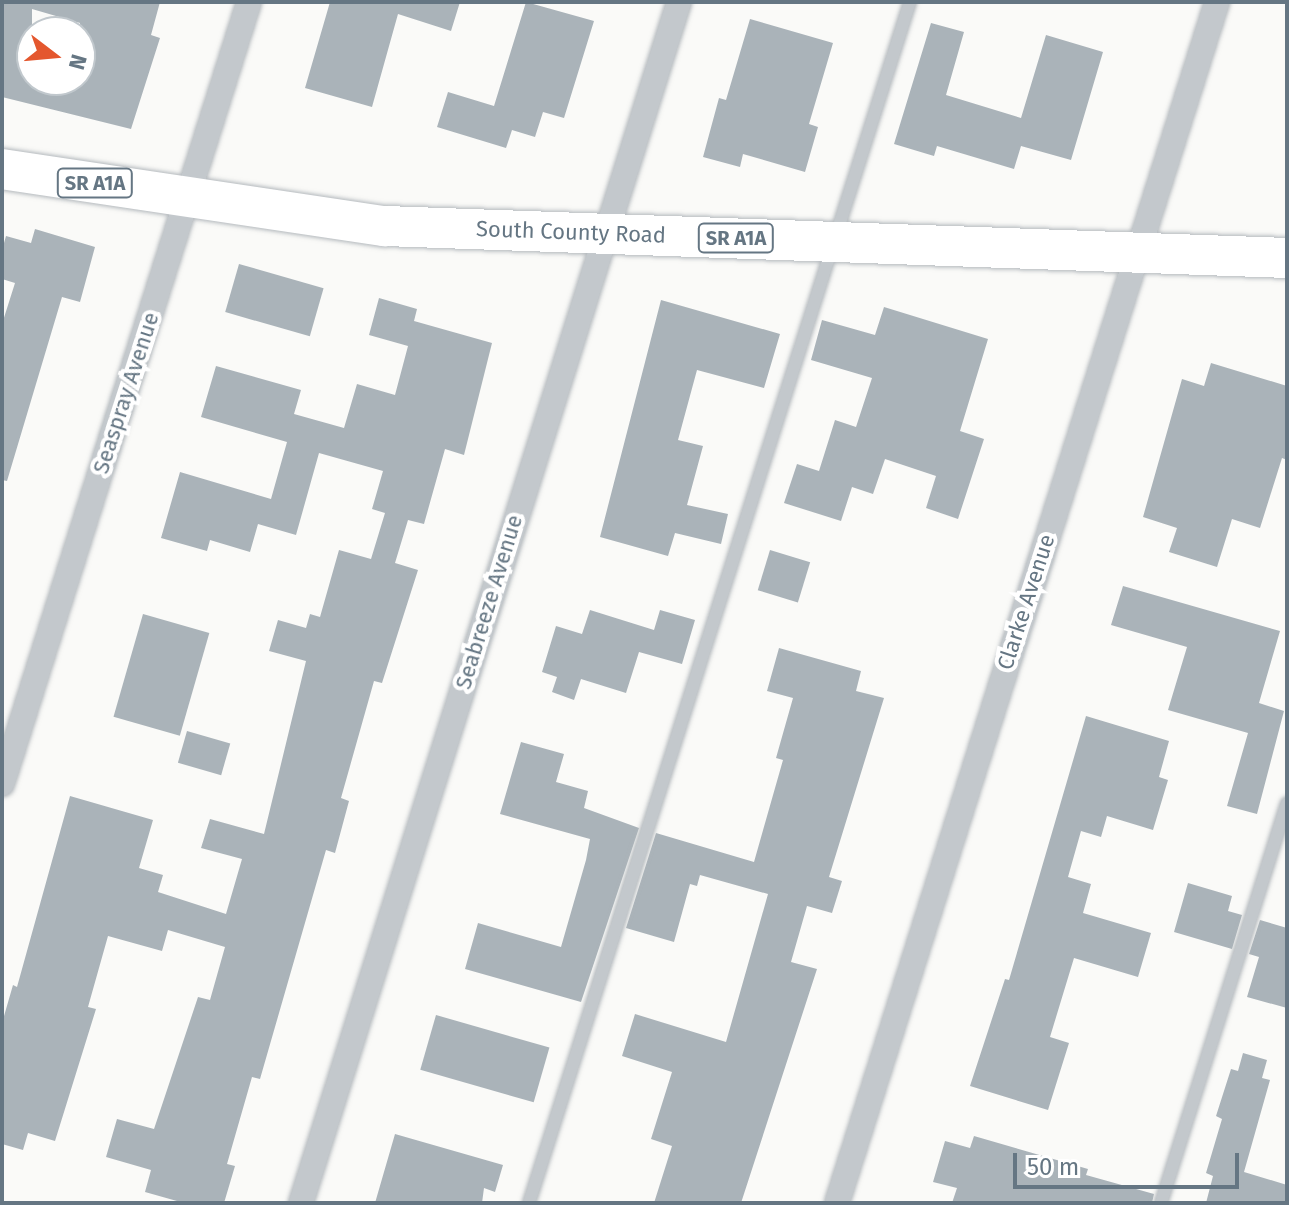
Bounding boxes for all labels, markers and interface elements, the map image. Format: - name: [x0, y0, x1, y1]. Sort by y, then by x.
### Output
- north arrow: [16, 16, 96, 96]
- text: N: [63, 51, 93, 73]
- road number: SR A1A: [55, 167, 135, 199]
- street label: South County Road: [476, 215, 666, 249]
- road number: SR A1A: [696, 222, 776, 254]
- street label: Seaspray Avenue: [88, 309, 164, 477]
- street label: Seabreeze Avenue: [450, 512, 528, 692]
- street label: Clarke Avenue: [992, 531, 1060, 673]
- scale bar: [1017, 1137, 1243, 1187]
- text: 50 m: [1027, 1153, 1079, 1181]

